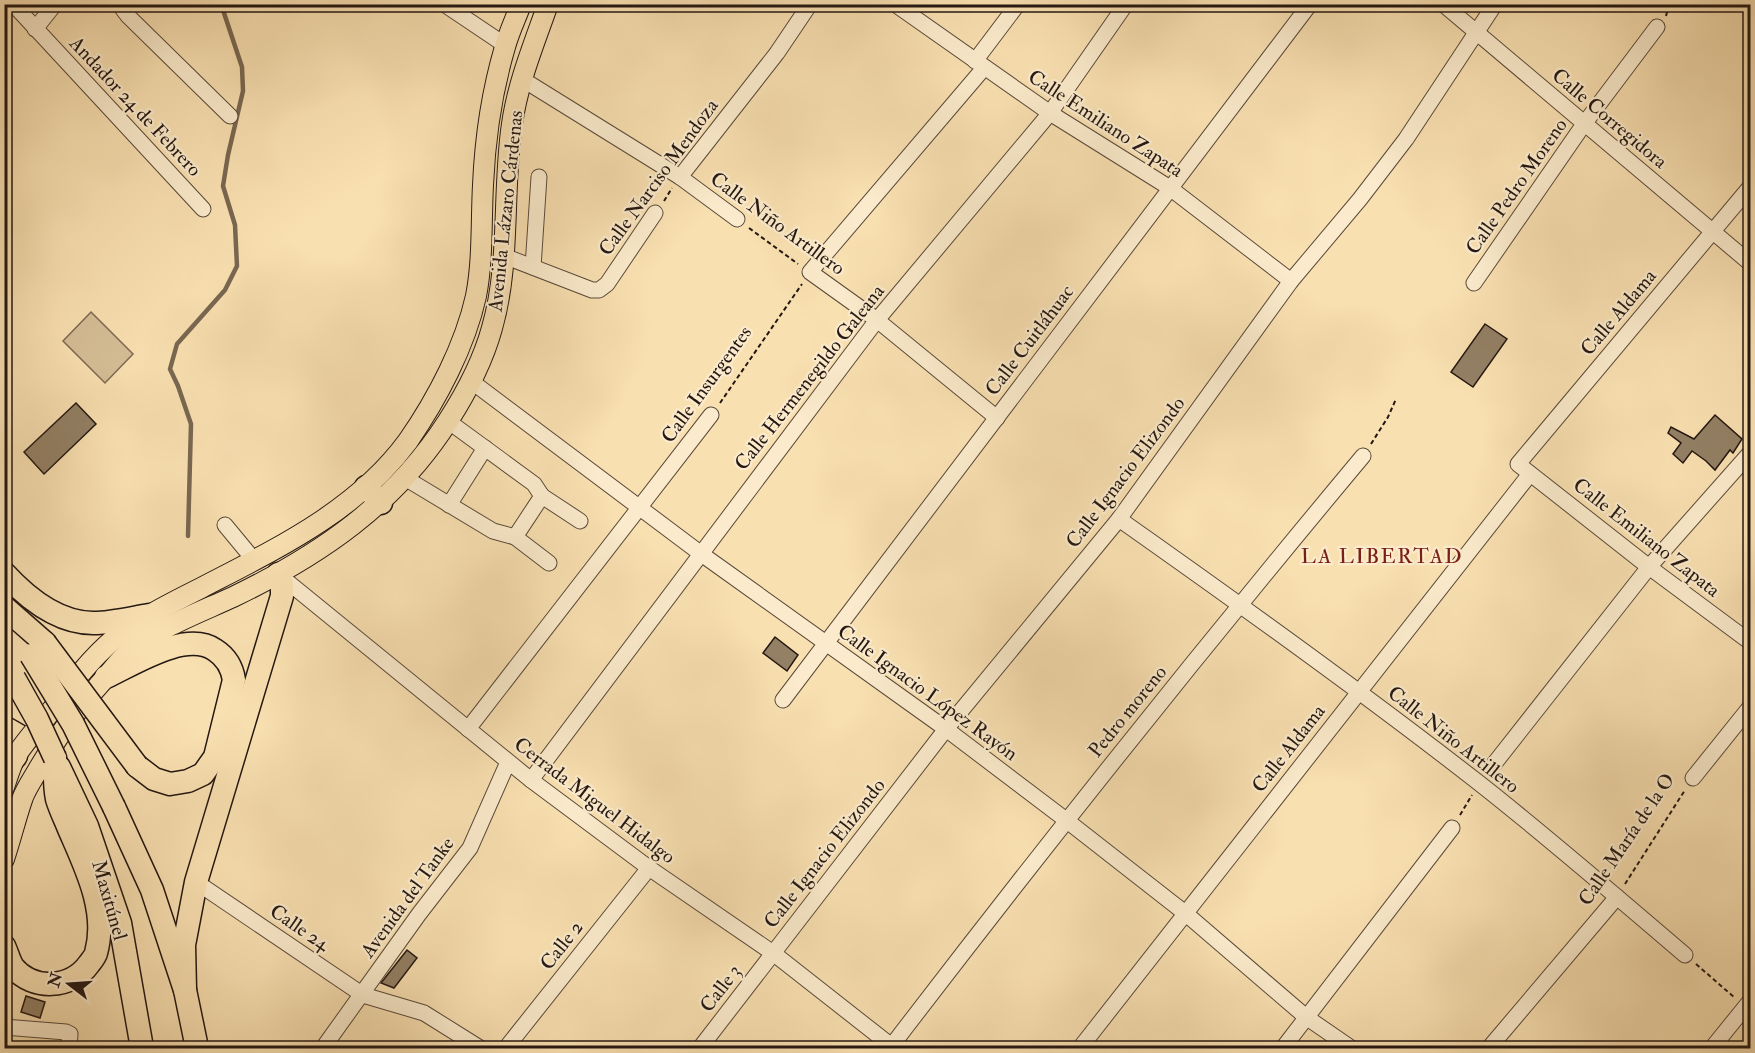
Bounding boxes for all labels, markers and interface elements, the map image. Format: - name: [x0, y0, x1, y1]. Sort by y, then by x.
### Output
- street label: Andador 24 de Febrero: [64, 30, 207, 182]
- street label: Calle Corregidora: [1547, 63, 1673, 174]
- street label: Calle Emiliano Zapata: [1023, 64, 1189, 184]
- street label: Calle Narciso Mendoza: [593, 93, 724, 261]
- street label: Avenida Lázaro Cárdenas: [482, 109, 529, 314]
- street label: Calle Pedro Moreno: [1460, 113, 1573, 259]
- street label: Calle Niño Artillero: [706, 166, 850, 281]
- street label: Calle Aldama: [1575, 263, 1662, 361]
- street label: Calle Hermenegildo Galeana: [729, 279, 890, 475]
- street label: Calle Cuitláhuac: [980, 280, 1079, 401]
- street label: Calle Insurgentes: [656, 321, 757, 448]
- street label: Calle Ignacio Elizondo: [1060, 392, 1190, 553]
- street label: Calle Emiliano Zapata: [1568, 472, 1726, 604]
- district label: LA LIBERTAD: [1301, 543, 1463, 570]
- street label: Calle Ignacio López Rayón: [832, 619, 1023, 767]
- street label: Pedro moreno: [1083, 660, 1172, 762]
- street label: Calle Niño Artillero: [1383, 680, 1525, 799]
- street label: Calle Aldama: [1246, 699, 1331, 797]
- street label: Cerrada Miguel Hidalgo: [509, 732, 680, 869]
- street label: Calle María de la O: [1573, 768, 1680, 910]
- street label: Calle Ignacio Elizondo: [758, 774, 891, 933]
- street label: Avenida del Tanke: [355, 832, 460, 963]
- street label: Maxitúnel: [86, 857, 133, 943]
- street label: Calle 24: [265, 898, 335, 957]
- street label: Calle 2: [534, 916, 588, 975]
- north arrow: [39, 954, 99, 1014]
- street label: Calle 3: [694, 960, 746, 1017]
- text: N: [44, 969, 67, 991]

